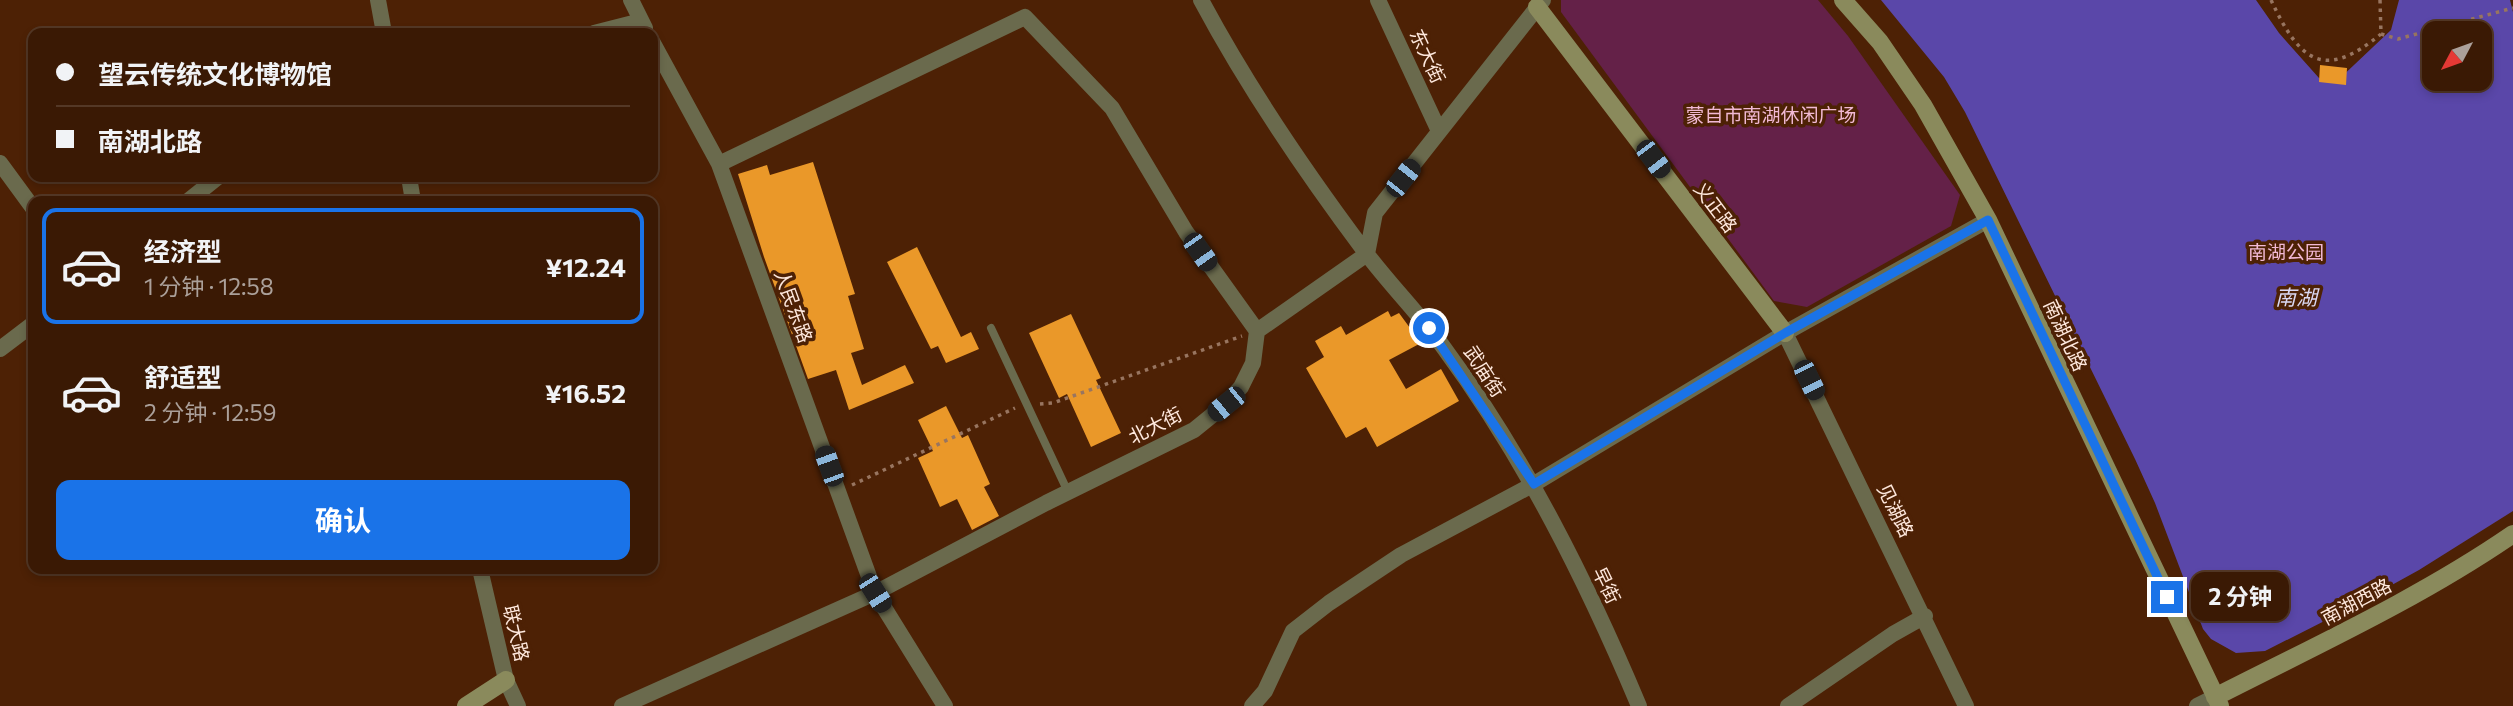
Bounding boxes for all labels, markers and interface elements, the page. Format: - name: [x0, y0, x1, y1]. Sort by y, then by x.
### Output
- north arrow: [2422, 21, 2492, 91]
- map controls: [2422, 21, 2492, 91]
- street label: 东大街: [1406, 25, 1450, 87]
- text: 望云传统文化博物馆: [98, 58, 332, 89]
- park label: 蒙自市南湖休闲广场: [1685, 103, 1857, 126]
- text: 南湖北路: [98, 125, 202, 156]
- car: [1632, 136, 1675, 182]
- car: [1382, 155, 1425, 201]
- street label: 义正路: [1690, 177, 1742, 237]
- car: [1180, 229, 1221, 275]
- icon: car: [60, 235, 123, 298]
- text: 经济型: [144, 235, 222, 266]
- park label: 南湖公园: [2248, 240, 2324, 263]
- text: ¥12.24: [546, 251, 626, 282]
- street label: 人民东路: [770, 266, 818, 346]
- text: 1 分钟 · 12:58: [144, 272, 274, 300]
- water label: 南湖: [2275, 284, 2320, 309]
- street label: 南湖北路: [2040, 296, 2092, 374]
- route start: [1413, 312, 1445, 344]
- street label: 武庙街: [1460, 341, 1510, 401]
- car: [1791, 357, 1828, 403]
- icon: car: [60, 361, 123, 424]
- text: 舒适型: [144, 361, 222, 392]
- text: ¥16.52: [545, 377, 626, 408]
- car: [1204, 383, 1249, 425]
- text: 2 分钟 · 12:59: [144, 398, 277, 426]
- street label: 北大街: [1124, 402, 1186, 448]
- car: [812, 443, 847, 489]
- street label: 见湖路: [1873, 479, 1919, 541]
- button: 确认: [56, 480, 630, 560]
- street label: 早街: [1588, 563, 1626, 607]
- car: [855, 570, 896, 616]
- callout: 2 分钟: [2192, 572, 2290, 622]
- street label: 南湖西路: [2317, 573, 2395, 629]
- route end: [2151, 581, 2183, 613]
- text: 2 分钟: [2208, 582, 2272, 610]
- street label: 联大路: [499, 603, 535, 663]

